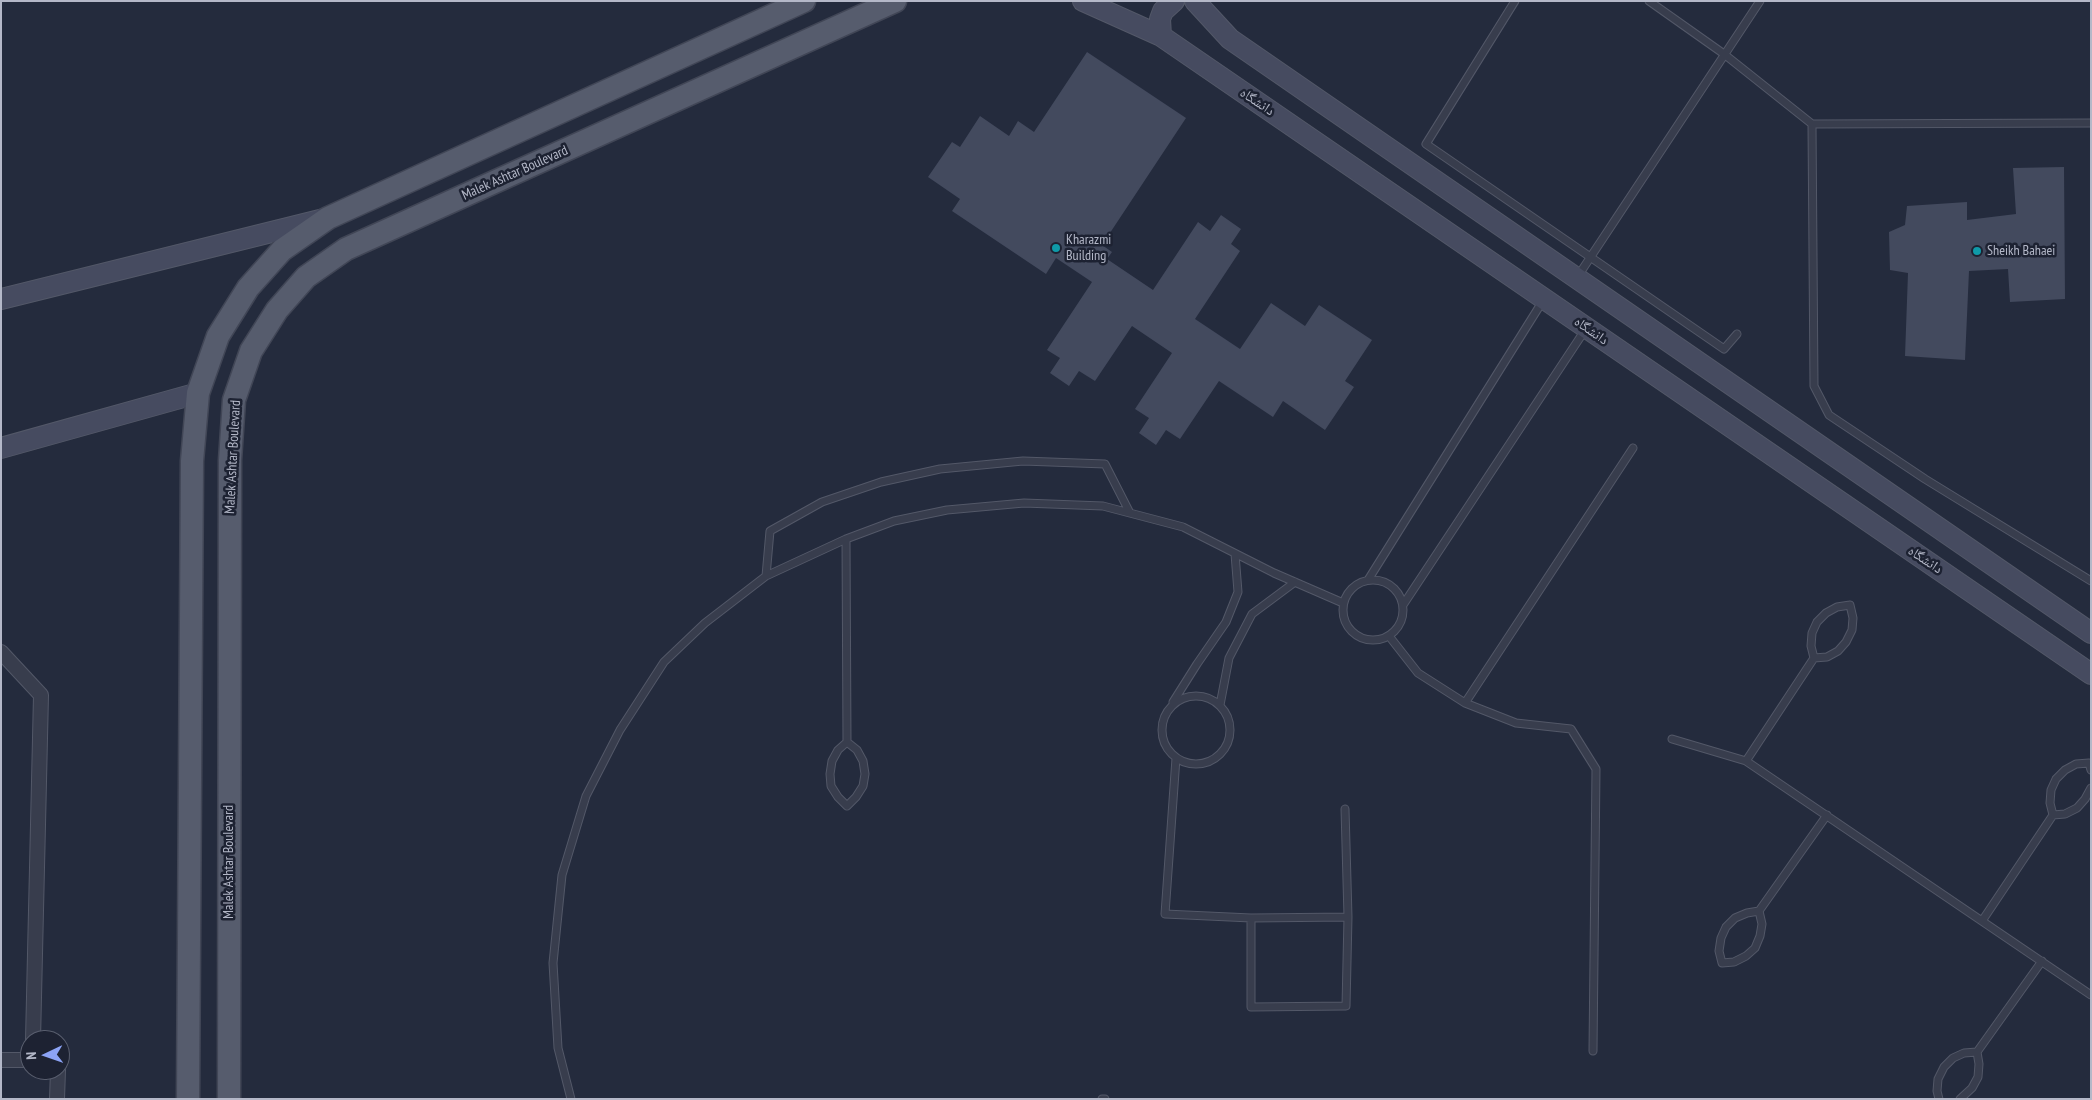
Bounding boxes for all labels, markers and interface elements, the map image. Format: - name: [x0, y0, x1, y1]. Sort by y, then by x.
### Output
- street label: دانشگاه: [1237, 84, 1277, 120]
- street label: Malek Ashtar Boulevard: [459, 142, 571, 204]
- place label: Kharazmi Building: [1066, 232, 1111, 264]
- marker: Kharazmi Building: [1050, 242, 1062, 254]
- place label: Sheikh Bahaei: [1987, 243, 2055, 259]
- marker: Sheikh Bahaei: [1971, 245, 1983, 257]
- street label: دانشگاه: [1571, 313, 1611, 349]
- street label: Malek Ashtar Boulevard: [222, 400, 244, 514]
- street label: دانشگاه: [1905, 542, 1945, 578]
- street label: Malek Ashtar Boulevard: [221, 805, 237, 919]
- north arrow: [20, 1030, 70, 1080]
- text: N: [22, 1051, 40, 1060]

